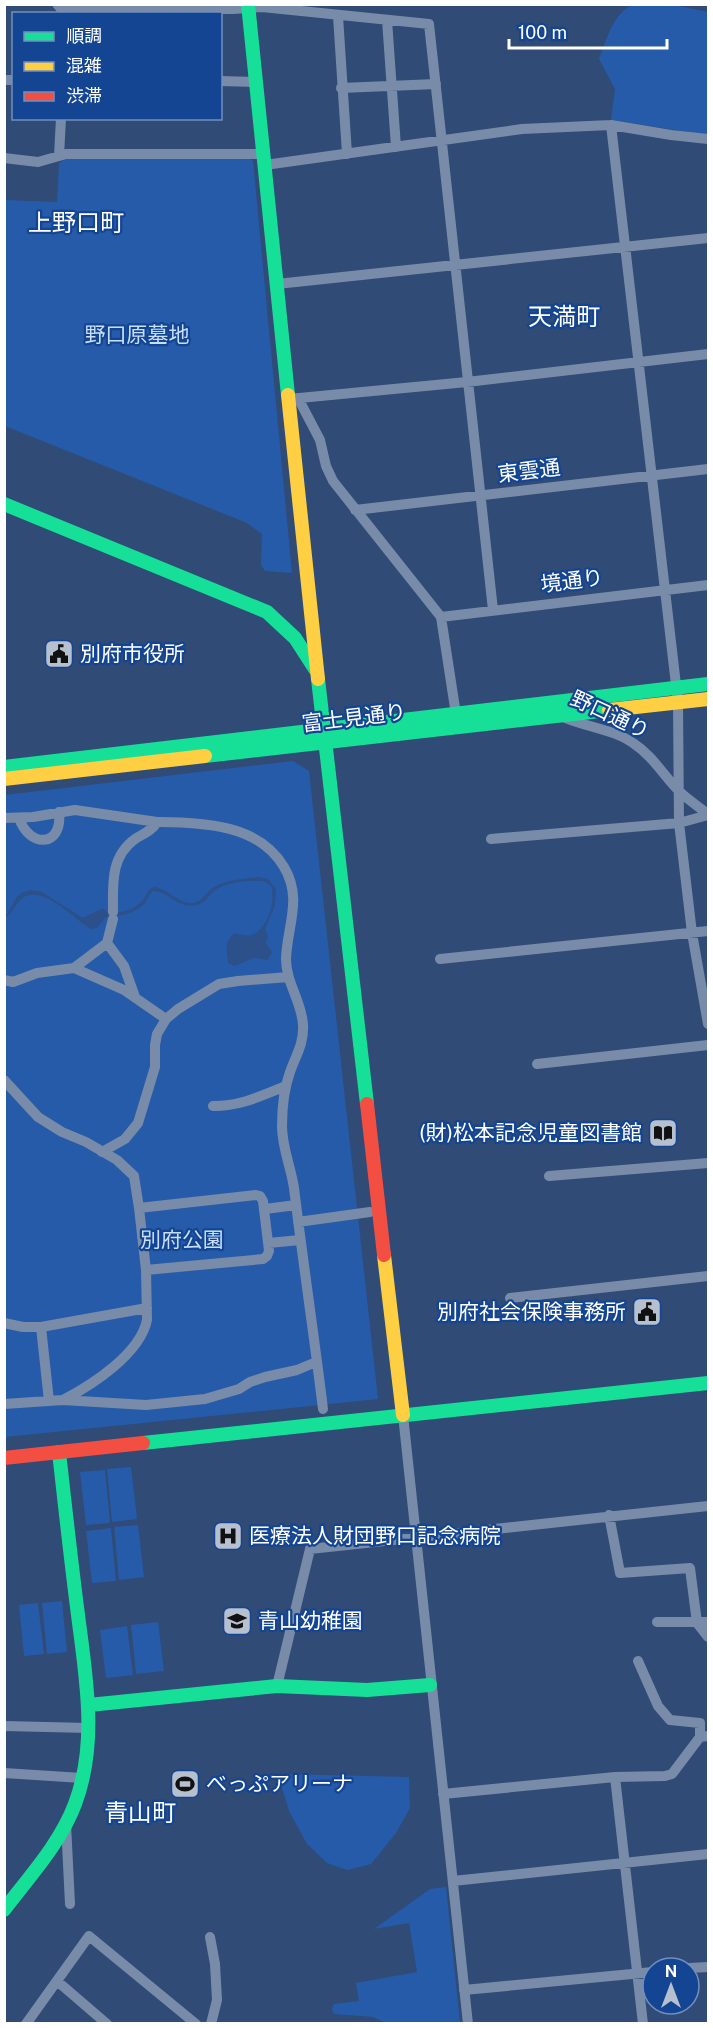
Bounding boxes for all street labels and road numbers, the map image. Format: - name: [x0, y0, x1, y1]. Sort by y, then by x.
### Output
- street label: 東雲通: [496, 454, 562, 487]
- street label: 境通り: [539, 564, 605, 597]
- street label: 野口通り: [567, 685, 654, 744]
- street label: 富士見通り: [300, 699, 408, 736]

